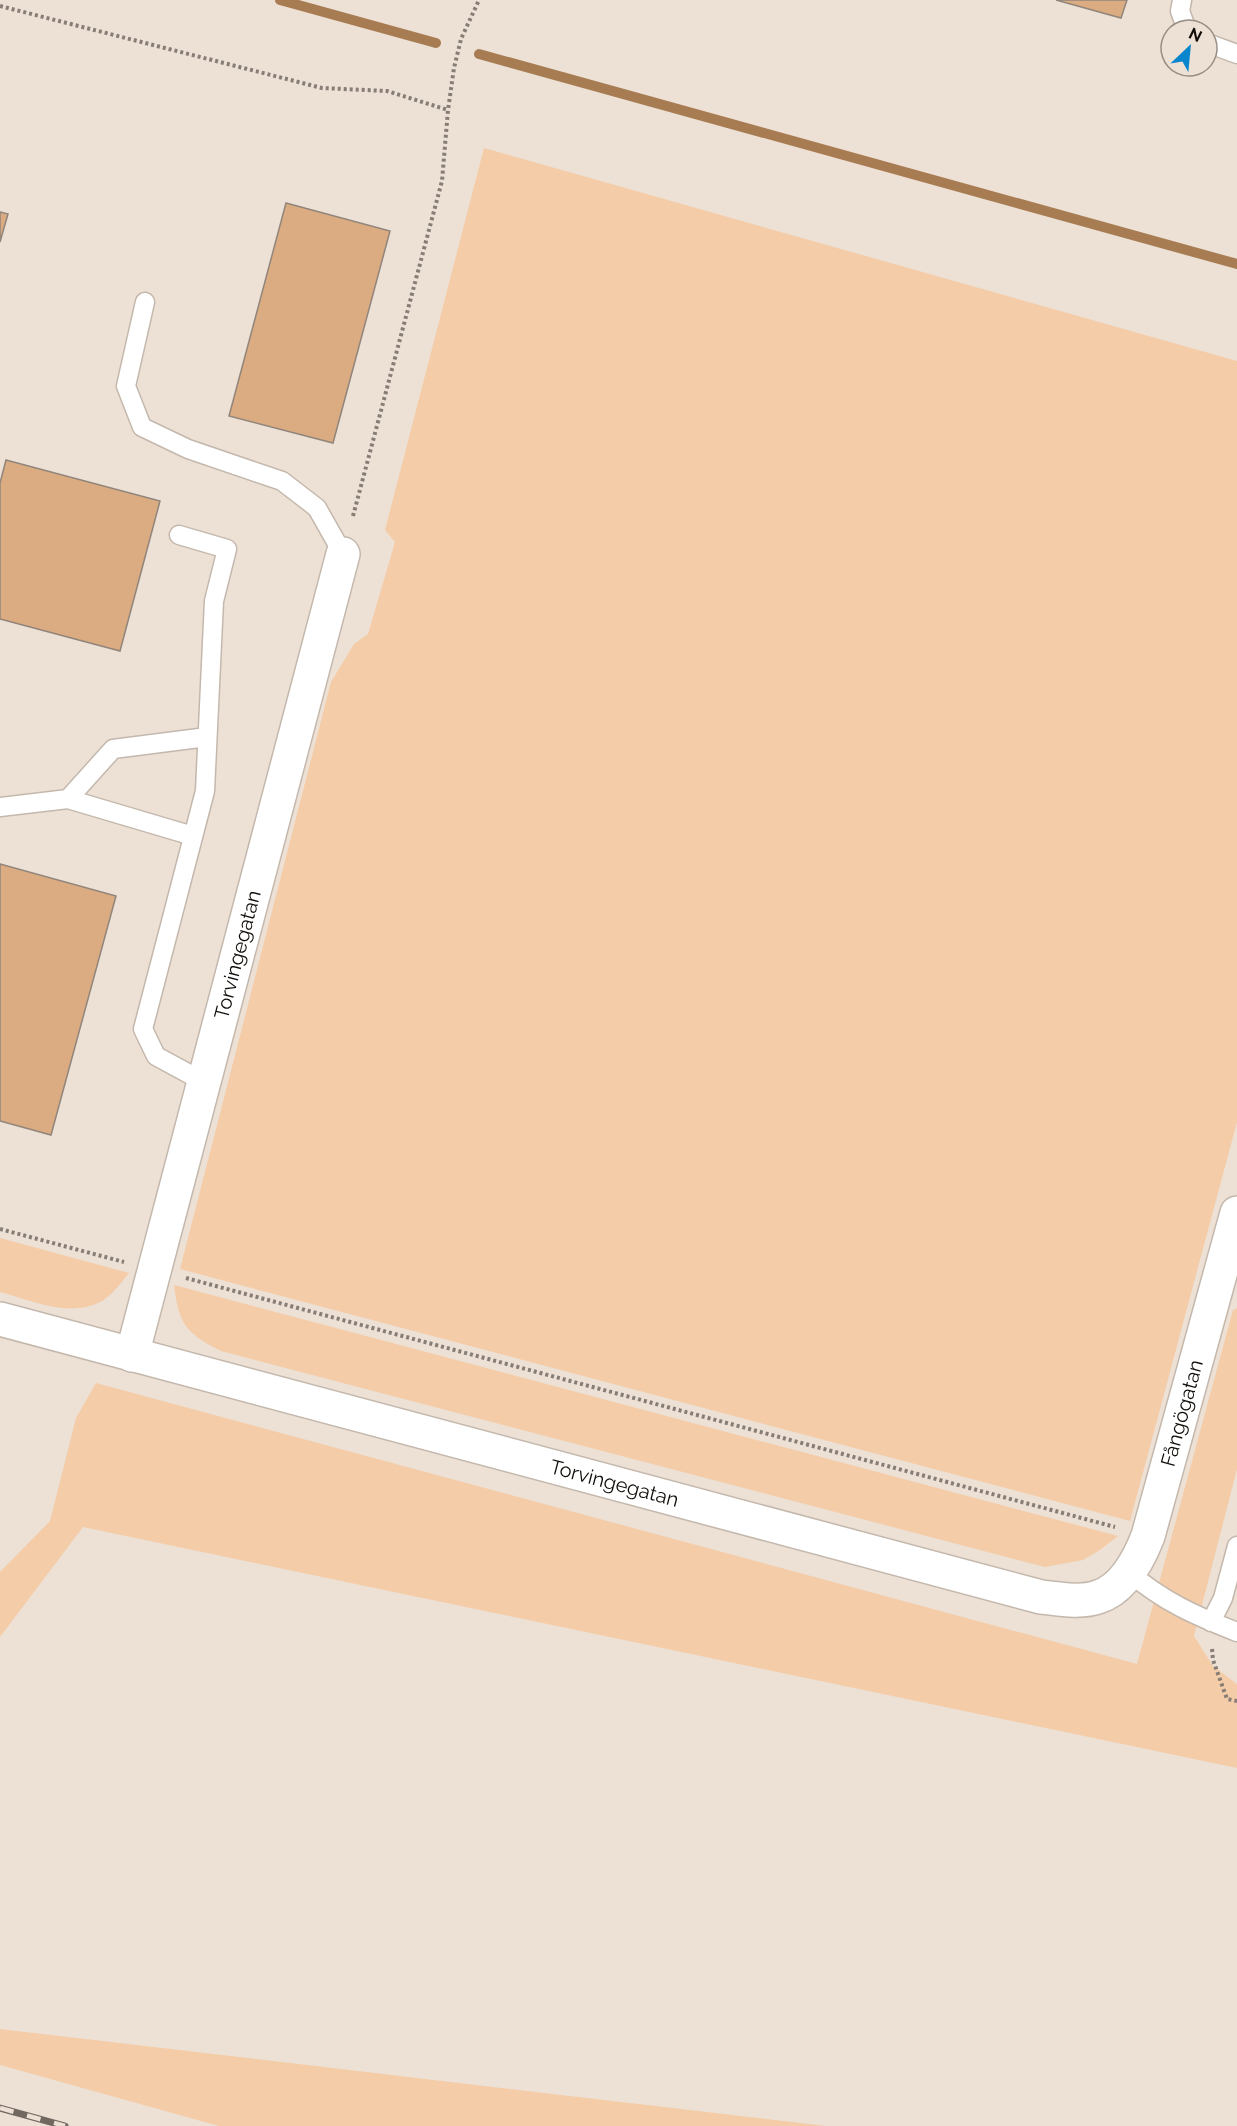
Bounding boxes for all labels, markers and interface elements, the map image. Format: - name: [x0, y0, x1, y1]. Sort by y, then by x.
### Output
- north arrow: [1159, 18, 1219, 78]
- text: N: [1186, 24, 1205, 46]
- street label: Torvingegatan: [209, 888, 266, 1022]
- street label: Fångögatan: [1156, 1357, 1208, 1469]
- street label: Torvingegatan: [547, 1454, 681, 1512]

